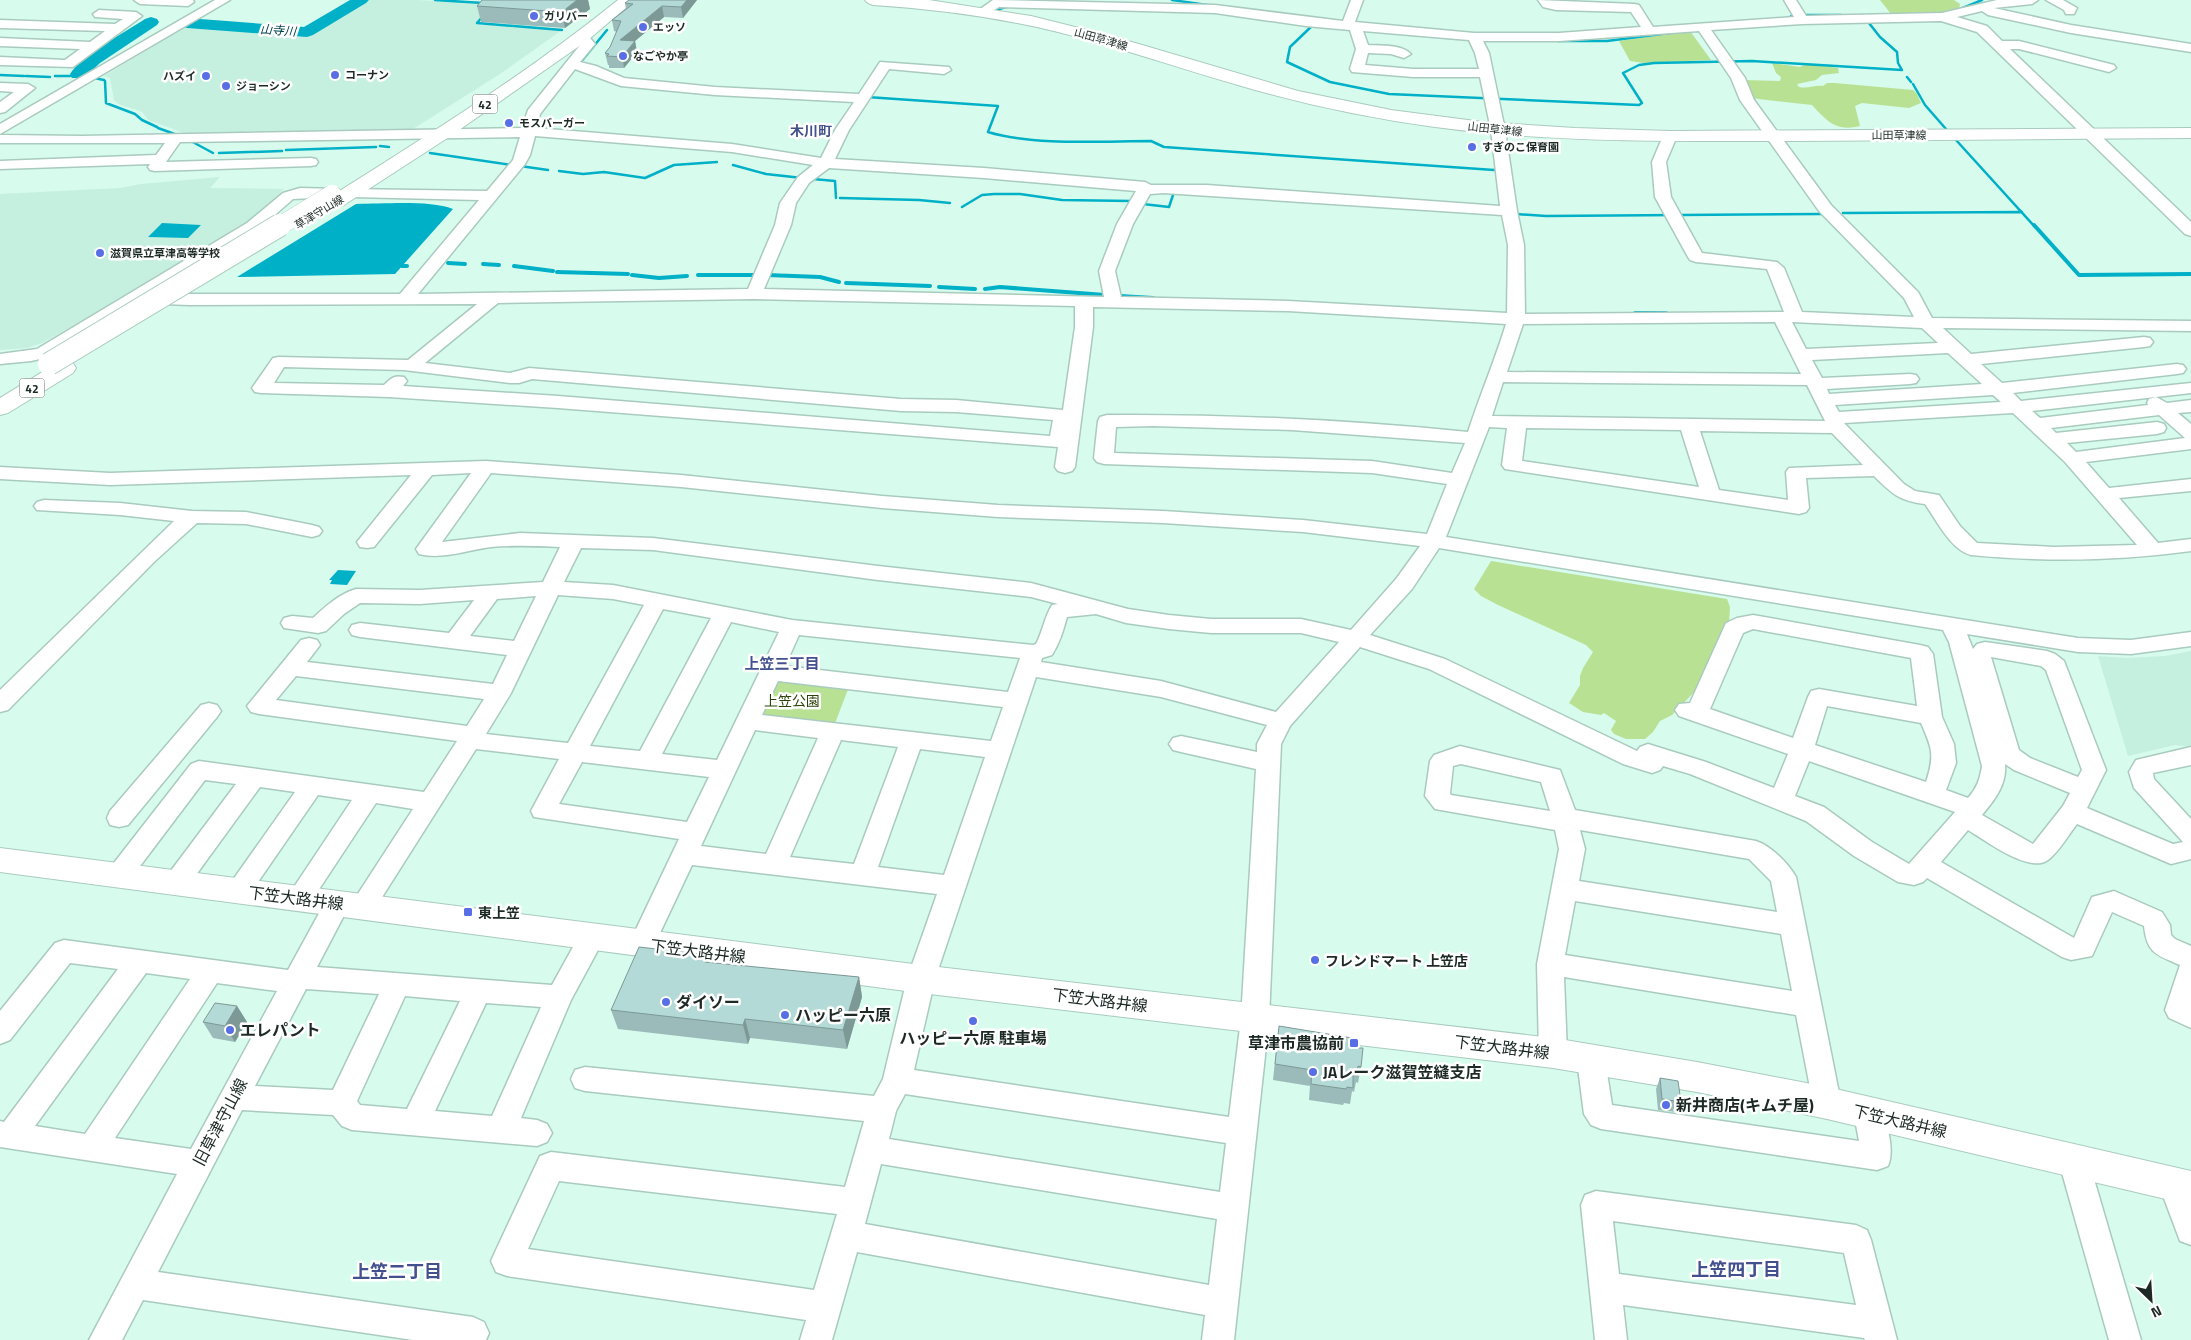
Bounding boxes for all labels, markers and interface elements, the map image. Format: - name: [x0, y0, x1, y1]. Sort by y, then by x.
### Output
- place label: ガリバー: [544, 8, 588, 24]
- marker: ガリバー: [528, 10, 540, 22]
- water label: 山寺川: [259, 19, 299, 41]
- place label: エッソ: [653, 19, 686, 35]
- marker: エッソ: [637, 21, 649, 33]
- street label: 山田草津線: [1072, 24, 1130, 54]
- place label: なごやか亭: [633, 48, 688, 64]
- marker: なごやか亭: [617, 50, 629, 62]
- place label: コーナン: [345, 67, 389, 83]
- place label: ハズイ: [163, 68, 196, 84]
- marker: コーナン: [329, 69, 341, 81]
- marker: ハズイ: [200, 70, 212, 82]
- place label: ジョーシン: [236, 78, 291, 94]
- marker: ジョーシン: [220, 80, 232, 92]
- road number: 42: [472, 95, 498, 114]
- place label: モスバーガー: [519, 115, 585, 131]
- marker: モスバーガー: [503, 117, 515, 129]
- street label: 山田草津線: [1467, 118, 1523, 140]
- district label: 木川町: [790, 120, 832, 141]
- street label: 山田草津線: [1872, 127, 1927, 143]
- place label: すぎのこ保育園: [1482, 139, 1559, 155]
- marker: すぎのこ保育園: [1466, 141, 1478, 153]
- street label: 草津守山線: [291, 191, 347, 233]
- place label: 滋賀県立草津高等学校: [110, 245, 220, 261]
- marker: 滋賀県立草津高等学校: [94, 247, 106, 259]
- road number: 42: [20, 378, 44, 398]
- district label: 上笠三丁目: [744, 652, 820, 675]
- park label: 上笠公園: [764, 690, 820, 711]
- street label: 下笠大路井線: [247, 880, 345, 916]
- place label: 東上笠: [478, 902, 520, 923]
- marker: 東上笠: [462, 906, 474, 918]
- street label: 下笠大路井線: [649, 933, 747, 969]
- place label: フレンドマート 上笠店: [1325, 950, 1468, 971]
- marker: フレンドマート 上笠店: [1309, 954, 1321, 966]
- street label: 下笠大路井線: [1051, 982, 1149, 1018]
- place label: ダイソー: [676, 990, 740, 1014]
- marker: ダイソー: [660, 996, 672, 1008]
- place label: ハッピー六原: [795, 1003, 891, 1027]
- marker: ハッピー六原: [779, 1009, 791, 1021]
- marker: ハッピー六原 駐車場: [967, 1015, 979, 1027]
- place label: エレパント: [240, 1018, 321, 1042]
- marker: エレパント: [224, 1024, 236, 1036]
- place label: ハッピー六原 駐車場: [899, 1026, 1047, 1050]
- street label: 下笠大路井線: [1453, 1029, 1551, 1065]
- place label: 草津市農協前: [1248, 1031, 1344, 1055]
- marker: 草津市農協前: [1348, 1037, 1360, 1049]
- place label: JAレーク滋賀笠縫支店: [1323, 1060, 1481, 1084]
- marker: JAレーク滋賀笠縫支店: [1307, 1066, 1319, 1078]
- street label: 旧草津守山線: [187, 1074, 253, 1170]
- place label: 新井商店(キムチ屋): [1676, 1093, 1814, 1117]
- marker: 新井商店(キムチ屋): [1660, 1099, 1672, 1111]
- street label: 下笠大路井線: [1851, 1099, 1949, 1143]
- district label: 上笠四丁目: [1691, 1256, 1781, 1283]
- district label: 上笠二丁目: [352, 1258, 442, 1285]
- north arrow: [2126, 1275, 2176, 1325]
- text: N: [2148, 1301, 2166, 1324]

